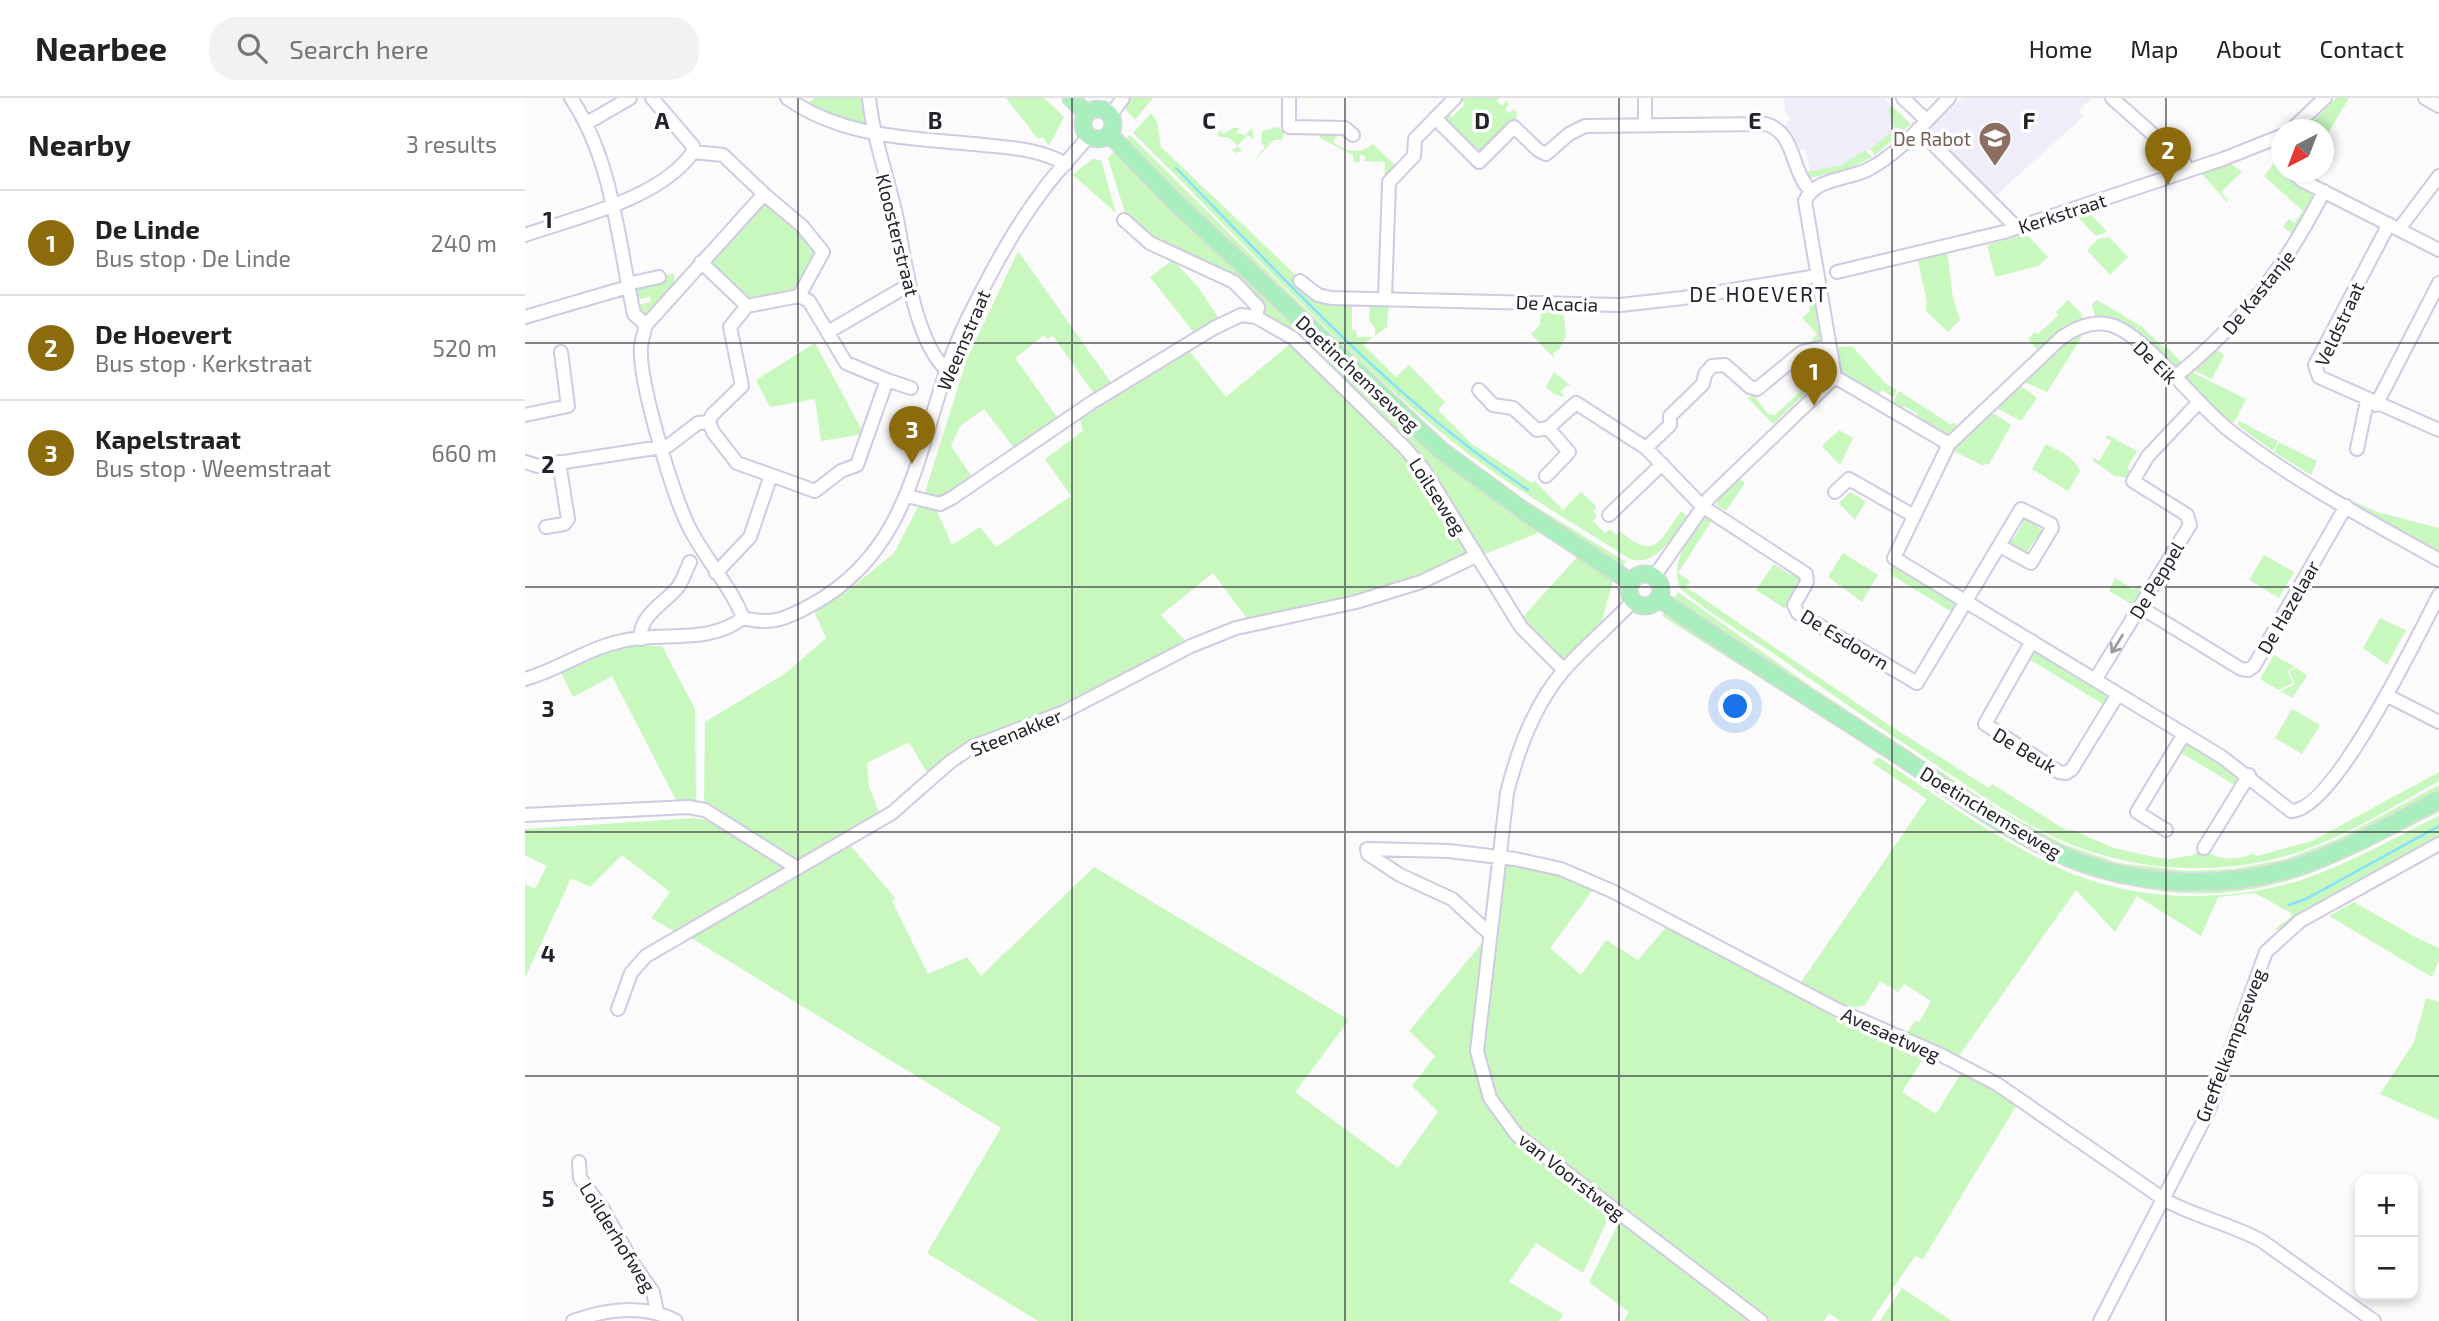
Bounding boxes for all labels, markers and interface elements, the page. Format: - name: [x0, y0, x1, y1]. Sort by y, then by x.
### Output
- search box: [209, 17, 699, 80]
- text: Nearbee: [35, 28, 167, 68]
- icon: search: [233, 29, 271, 67]
- text: Search here: [289, 33, 429, 64]
- text: Home: [2029, 34, 2092, 63]
- text: Map: [2130, 34, 2178, 63]
- text: About: [2216, 34, 2282, 63]
- text: Contact: [2320, 34, 2404, 63]
- text: A: [654, 106, 670, 134]
- text: B: [928, 106, 942, 134]
- text: C: [1202, 106, 1216, 134]
- text: D: [1474, 106, 1490, 134]
- text: E: [1748, 106, 1762, 134]
- text: F: [2023, 106, 2036, 134]
- school or university icon: De Rabot: [1976, 119, 2014, 168]
- north arrow: [2271, 119, 2334, 182]
- text: Nearby: [28, 126, 131, 162]
- place label: De Rabot: [1893, 127, 1971, 150]
- pin: 2: [2145, 127, 2191, 185]
- text: 3 results: [406, 130, 497, 158]
- street label: Kloosterstraat: [872, 171, 924, 299]
- street label: Kerkstraat: [2015, 188, 2109, 238]
- text: 1: [543, 205, 553, 233]
- text: De Linde: [95, 213, 200, 244]
- text: 1: [46, 229, 56, 257]
- text: 240 m: [431, 229, 497, 257]
- text: Bus stop · De Linde: [95, 244, 291, 272]
- street label: De Kastanje: [2217, 245, 2299, 339]
- street label: Veldstraat: [2310, 278, 2368, 370]
- district label: DE HOEVERT: [1689, 281, 1829, 306]
- street label: Weemstraat: [931, 286, 995, 394]
- street label: De Acacia: [1515, 290, 1599, 316]
- street label: Doetinchemseweg: [1292, 310, 1425, 436]
- text: De Hoevert: [95, 318, 232, 349]
- text: 2: [44, 334, 58, 362]
- text: 520 m: [433, 334, 497, 362]
- street label: De Eik: [2129, 336, 2183, 389]
- pin: 1: [1791, 348, 1837, 406]
- text: Bus stop · Kerkstraat: [95, 349, 312, 377]
- pin: 3: [889, 406, 935, 464]
- text: Kapelstraat: [95, 423, 241, 454]
- text: 3: [44, 439, 58, 467]
- text: 660 m: [432, 439, 497, 467]
- text: 2: [541, 450, 555, 478]
- street label: Loilseweg: [1405, 453, 1472, 539]
- text: Bus stop · Weemstraat: [95, 454, 331, 482]
- street label: De Peppel: [2124, 537, 2188, 623]
- street label: De Hazelaar: [2252, 556, 2324, 658]
- street label: De Esdoorn: [1797, 604, 1893, 674]
- one-way arrow: [2110, 633, 2124, 653]
- your location: [1718, 689, 1752, 723]
- text: 3: [541, 694, 555, 722]
- street label: Steenakker: [967, 703, 1065, 761]
- street label: De Beuk: [1989, 722, 2061, 778]
- street label: Doetinchemseweg: [1916, 761, 2066, 863]
- text: 4: [541, 939, 555, 967]
- street label: Greffelkampseweg: [2190, 965, 2270, 1125]
- street label: Avesaetweg: [1838, 1002, 1944, 1066]
- street label: van Voorstweg: [1514, 1127, 1630, 1225]
- map controls: [2355, 1174, 2418, 1300]
- button: +: [2355, 1174, 2418, 1237]
- street label: Loilderhofweg: [575, 1178, 661, 1296]
- text: 5: [542, 1184, 554, 1212]
- button: −: [2355, 1237, 2418, 1300]

